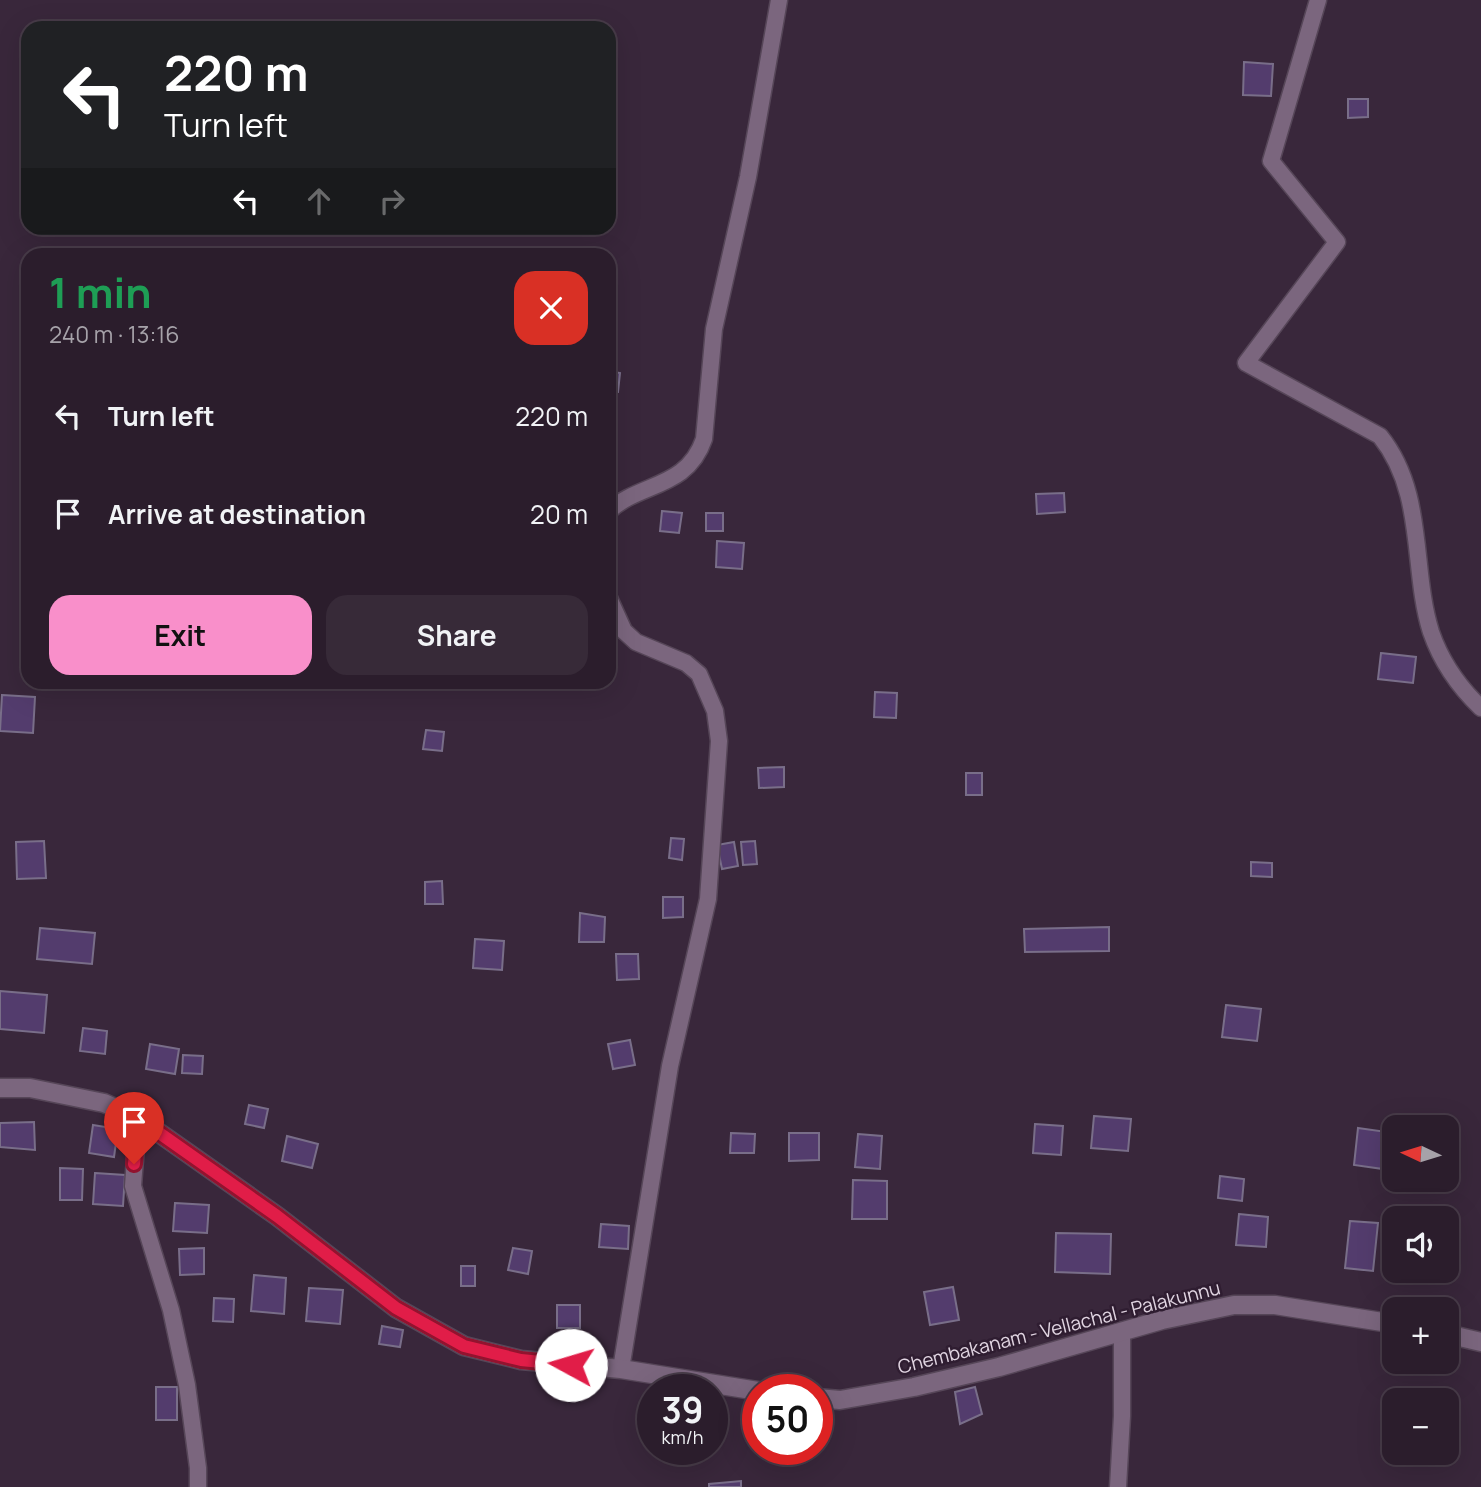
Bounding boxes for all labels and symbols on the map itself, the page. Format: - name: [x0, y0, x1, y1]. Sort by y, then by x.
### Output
- pin: [104, 1092, 164, 1164]
- north arrow: [1382, 1115, 1460, 1192]
- street label: Chembakanam - Vellachal - Palakunnu: [895, 1274, 1223, 1380]
- position arrow: [534, 1328, 608, 1402]
- speed limit sign: 50: [742, 1374, 833, 1465]

